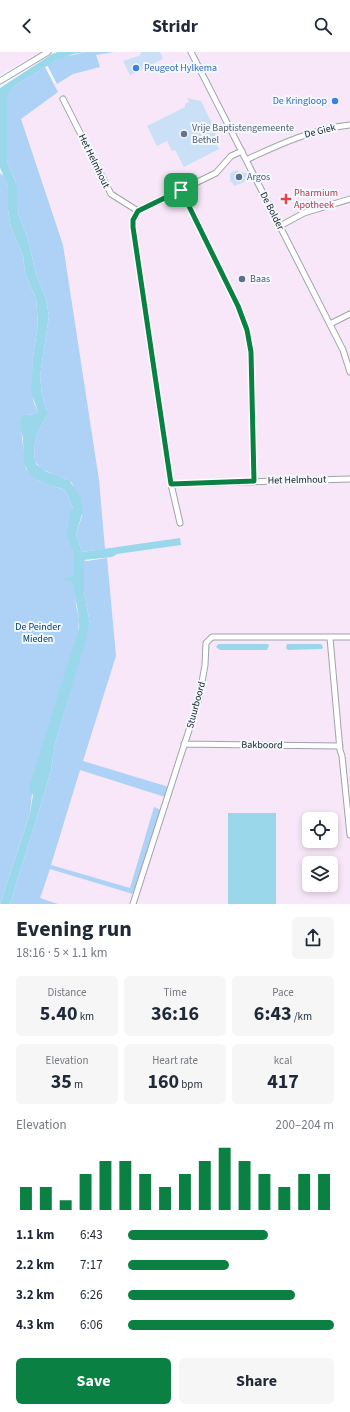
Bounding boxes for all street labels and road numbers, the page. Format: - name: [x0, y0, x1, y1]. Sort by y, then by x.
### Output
- street label: De Giek: [303, 120, 337, 142]
- street label: Het Helmhout: [75, 132, 113, 191]
- street label: De Bolder: [256, 190, 288, 233]
- street label: Het Helmhout: [267, 472, 327, 488]
- street label: Stuurboord: [183, 680, 209, 730]
- street label: Bakboord: [241, 738, 283, 752]

